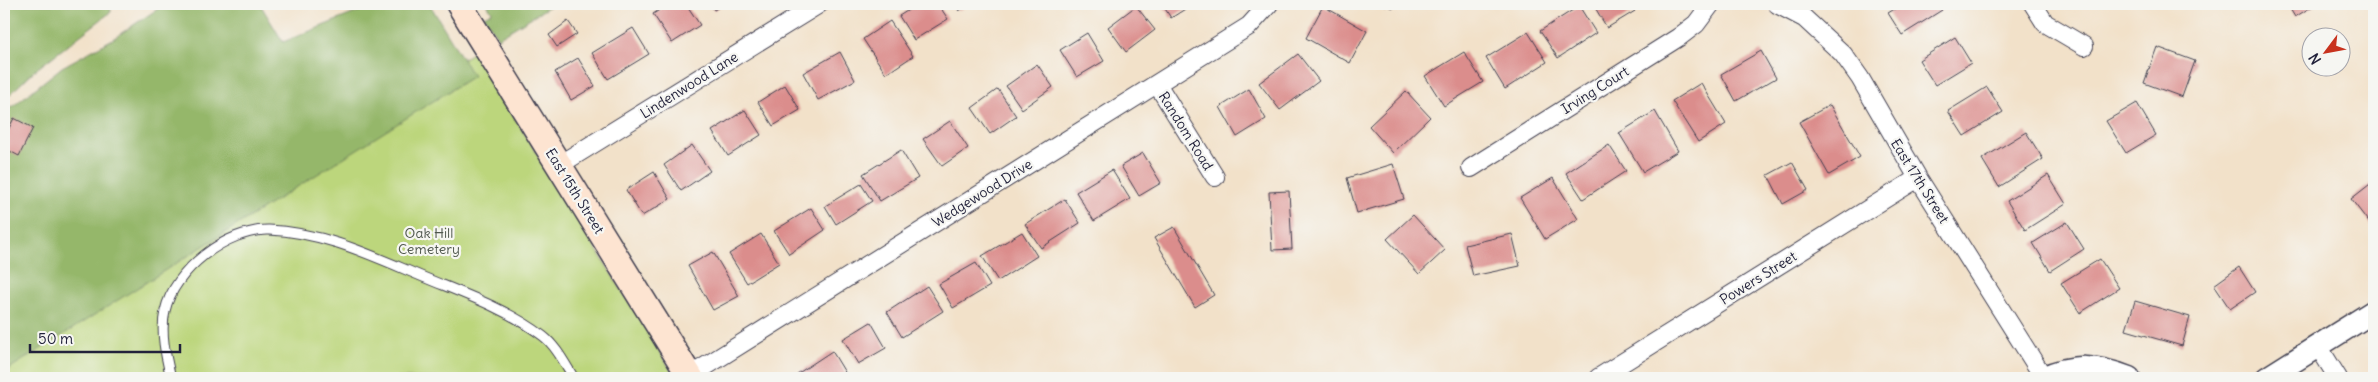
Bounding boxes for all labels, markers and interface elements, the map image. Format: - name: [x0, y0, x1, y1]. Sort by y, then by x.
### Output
- north arrow: [2300, 28, 2350, 78]
- street label: Lindenwood Lane: [637, 48, 741, 122]
- text: N: [2305, 50, 2325, 68]
- street label: Irving Court: [1558, 62, 1632, 118]
- street label: Random Road: [1155, 88, 1217, 174]
- street label: East 17th Street: [1887, 135, 1953, 227]
- street label: East 15th Street: [542, 145, 609, 237]
- street label: Wedgewood Drive: [929, 155, 1035, 231]
- park label: Oak Hill Cemetery: [398, 224, 460, 258]
- street label: Powers Street: [1716, 247, 1800, 309]
- scale bar: [30, 322, 180, 354]
- text: 50 m: [38, 329, 73, 348]

